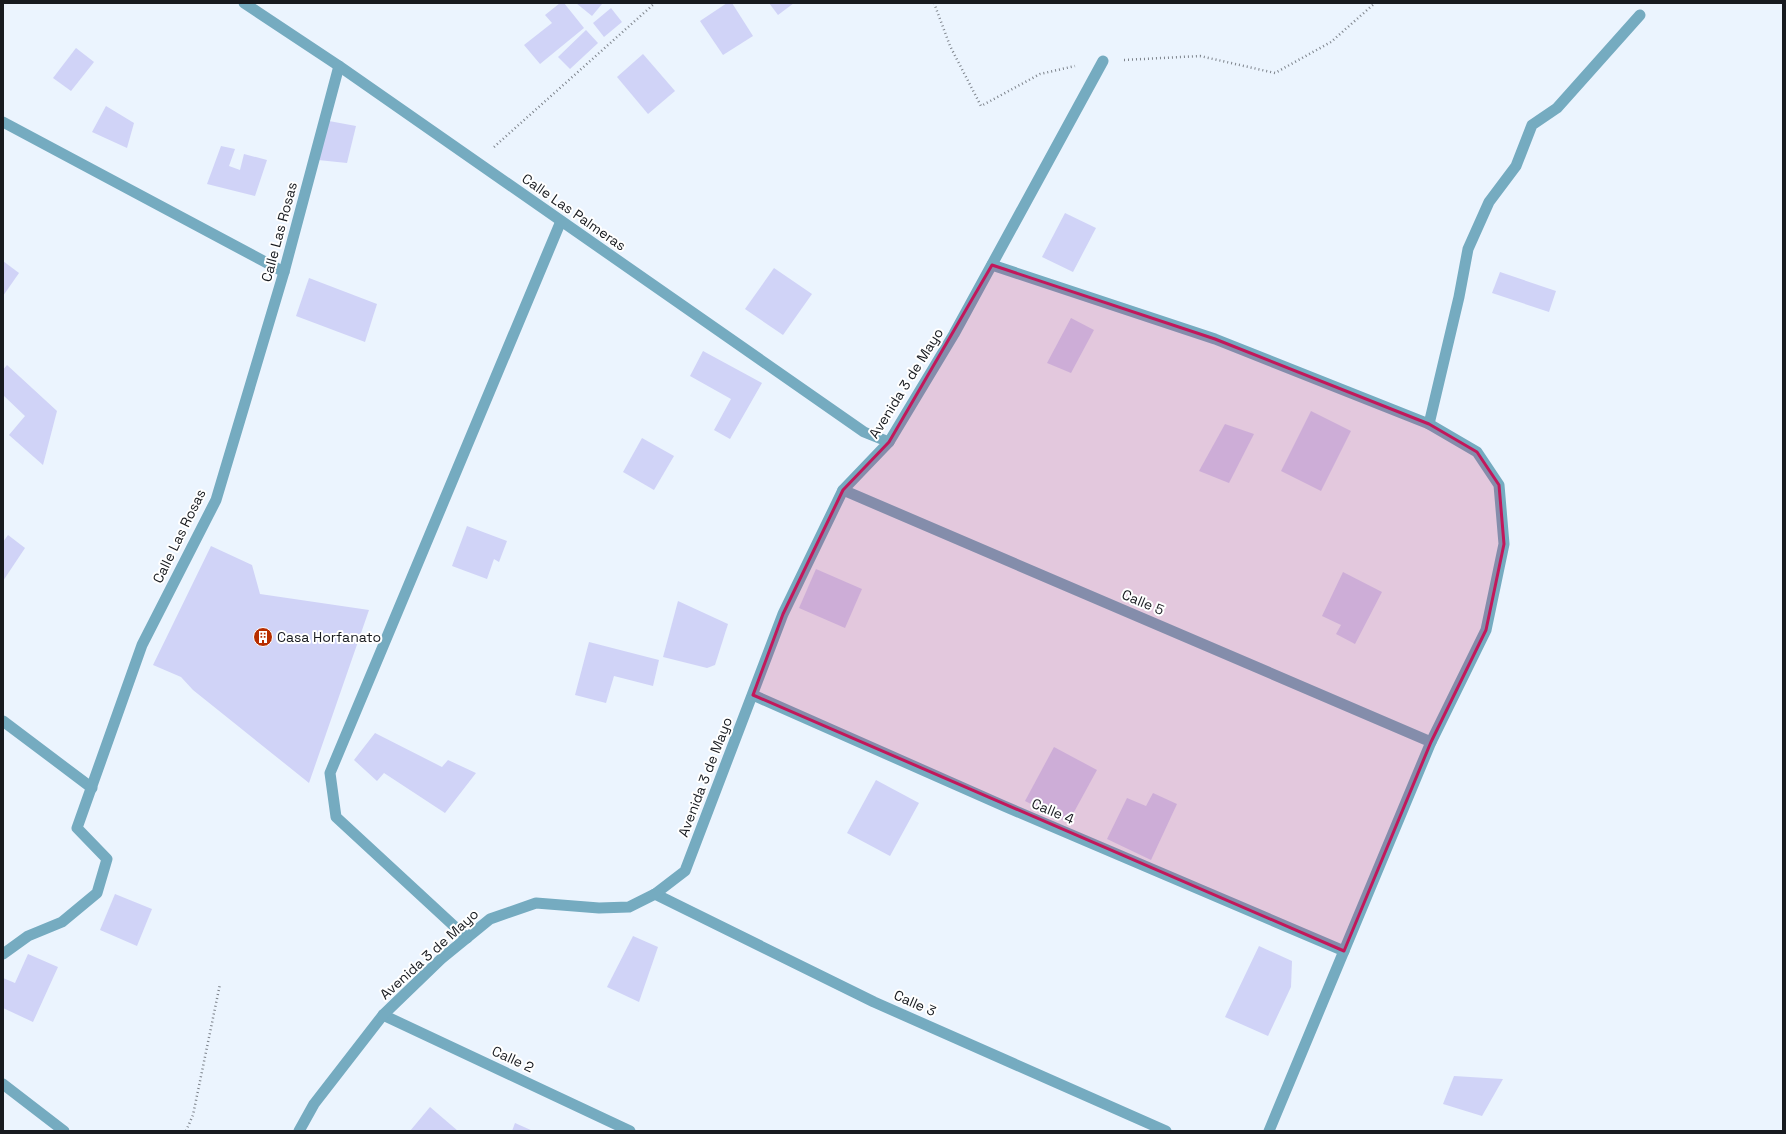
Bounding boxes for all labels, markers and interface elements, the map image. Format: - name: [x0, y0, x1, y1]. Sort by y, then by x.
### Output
- street label: Calle Las Palmeras: [519, 169, 629, 255]
- street label: Calle Las Rosas: [257, 180, 301, 284]
- street label: Avenida 3 de Mayo: [865, 324, 947, 442]
- street label: Calle Las Rosas: [148, 486, 210, 586]
- street label: Calle 5: [1119, 585, 1167, 619]
- building icon: Casa Horfanato: [252, 626, 274, 648]
- place label: Casa Horfanato: [277, 628, 381, 646]
- street label: Avenida 3 de Mayo: [674, 715, 736, 839]
- street label: Calle 4: [1029, 794, 1077, 828]
- street label: Avenida 3 de Mayo: [376, 905, 482, 1003]
- street label: Calle 3: [891, 986, 939, 1020]
- street label: Calle 2: [489, 1041, 537, 1077]

